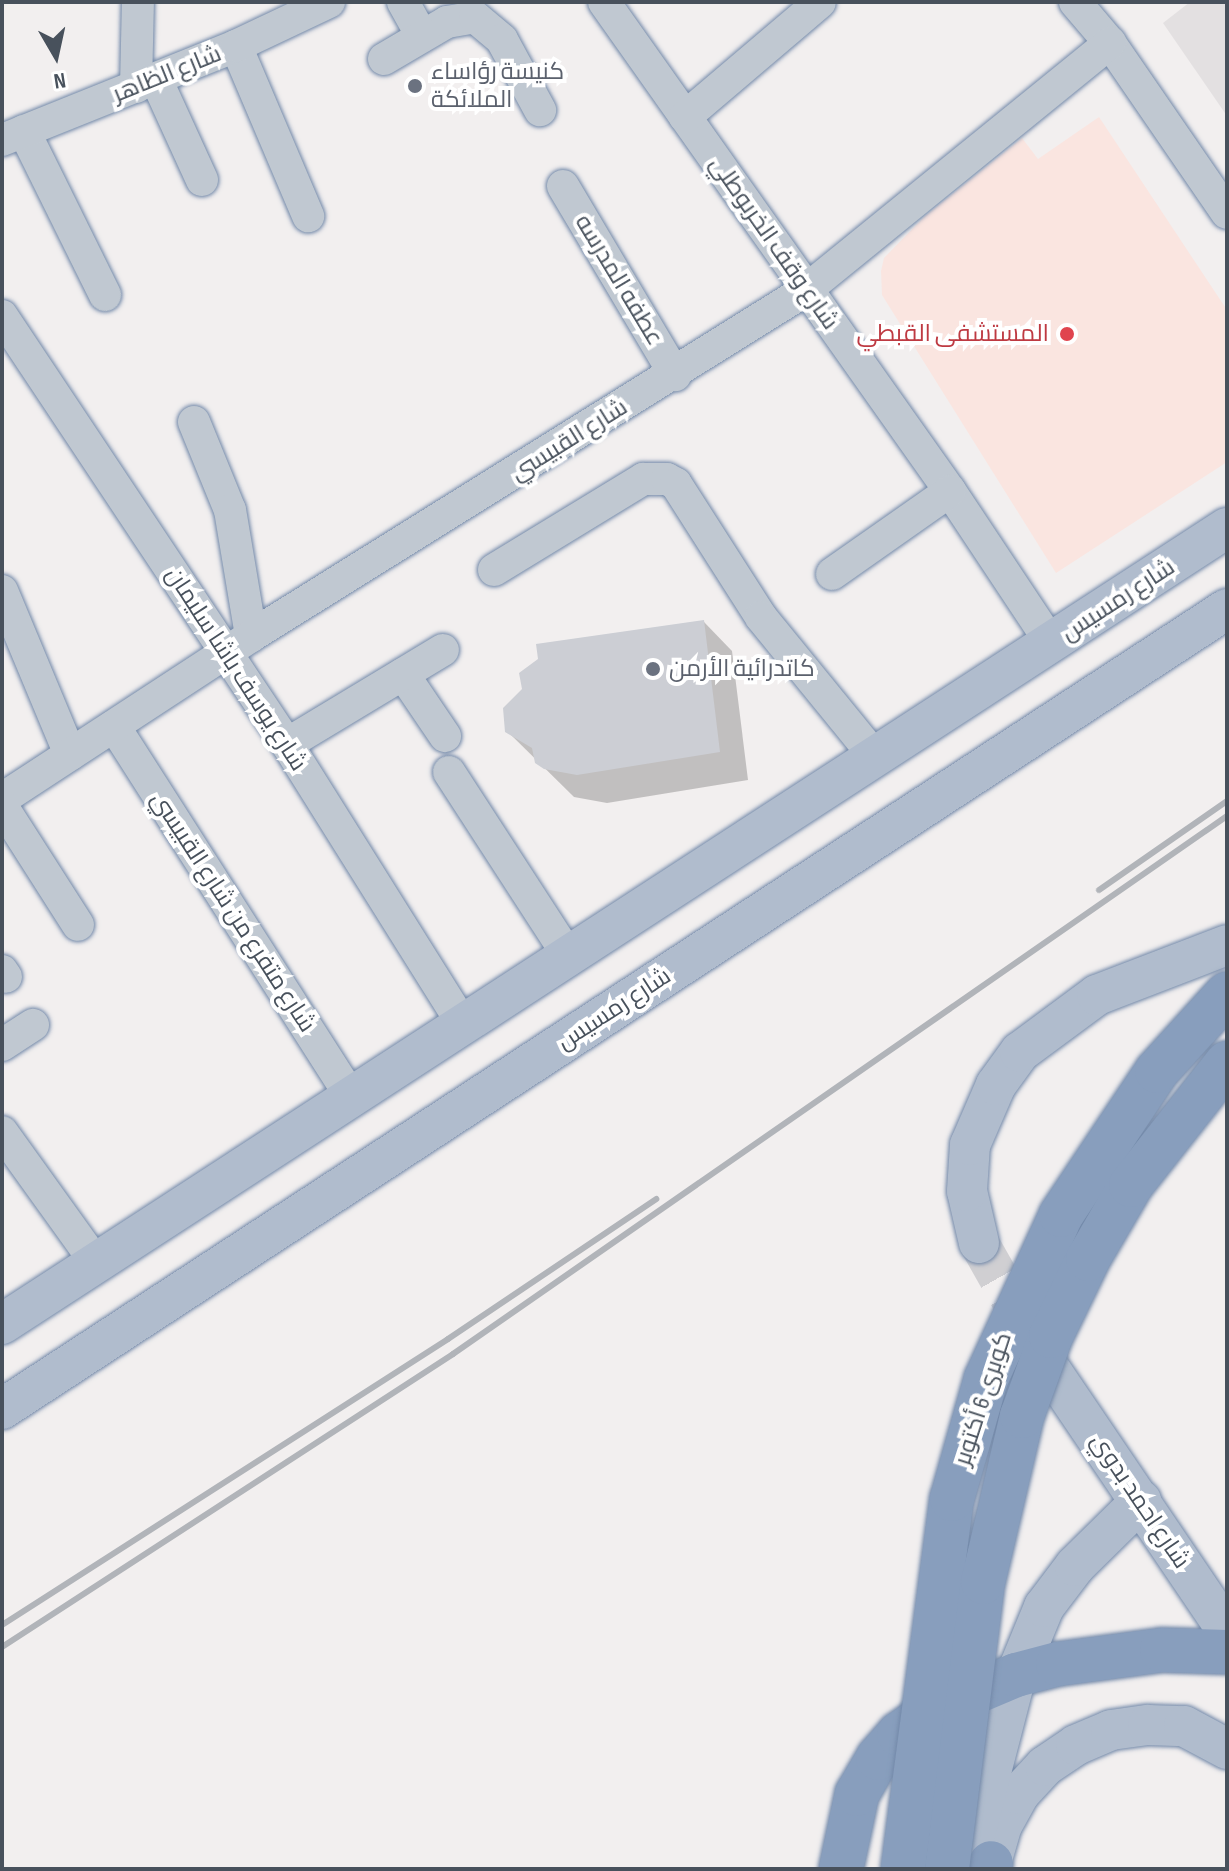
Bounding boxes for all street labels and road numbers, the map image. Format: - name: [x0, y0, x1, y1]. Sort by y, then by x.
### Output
- street label: شارع الظاهر: [108, 39, 226, 109]
- street label: شارع وقف الخربوطلي: [703, 151, 845, 335]
- street label: عطفه المدرسه: [569, 209, 669, 351]
- street label: شارع القبيسي: [505, 393, 633, 487]
- street label: شارع رمسيس: [1056, 553, 1180, 647]
- street label: شارع يوسف باشا سليمان: [159, 562, 313, 776]
- street label: شارع متفرع من شارع القبيسي: [144, 786, 322, 1038]
- street label: شارع رمسيس: [552, 962, 676, 1056]
- street label: كوبرى 6 أكتوبر: [948, 1329, 1018, 1469]
- street label: شارع احمد بدوي: [1084, 1428, 1196, 1574]

